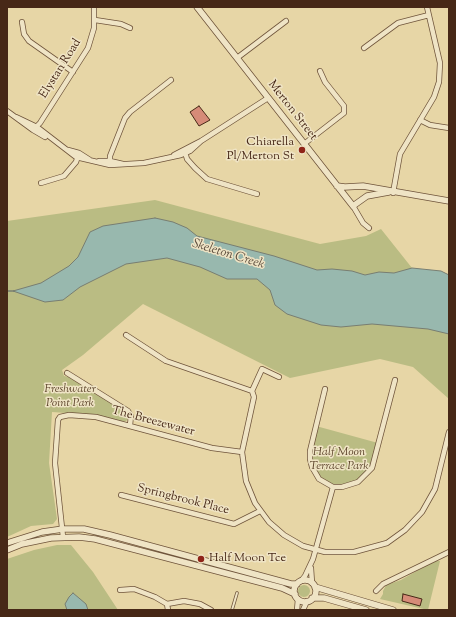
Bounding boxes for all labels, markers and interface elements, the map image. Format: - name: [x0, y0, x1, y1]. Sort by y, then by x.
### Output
- street label: Elystan Road: [37, 37, 85, 101]
- street label: Merton Street: [264, 78, 320, 144]
- place label: Chiarella Pl/Merton St: [227, 136, 294, 164]
- marker: Chiarella Pl/Merton St: [297, 145, 307, 155]
- water label: Skeleton Creek: [190, 237, 266, 273]
- park label: Freshwater Point Park: [44, 383, 96, 411]
- street label: The Breezewater: [110, 404, 196, 440]
- park label: Half Moon Terrace Park: [309, 446, 369, 474]
- street label: Springbrook Place: [136, 482, 230, 518]
- place label: Half Moon Tce: [209, 552, 286, 566]
- marker: Half Moon Tce: [196, 554, 206, 564]

